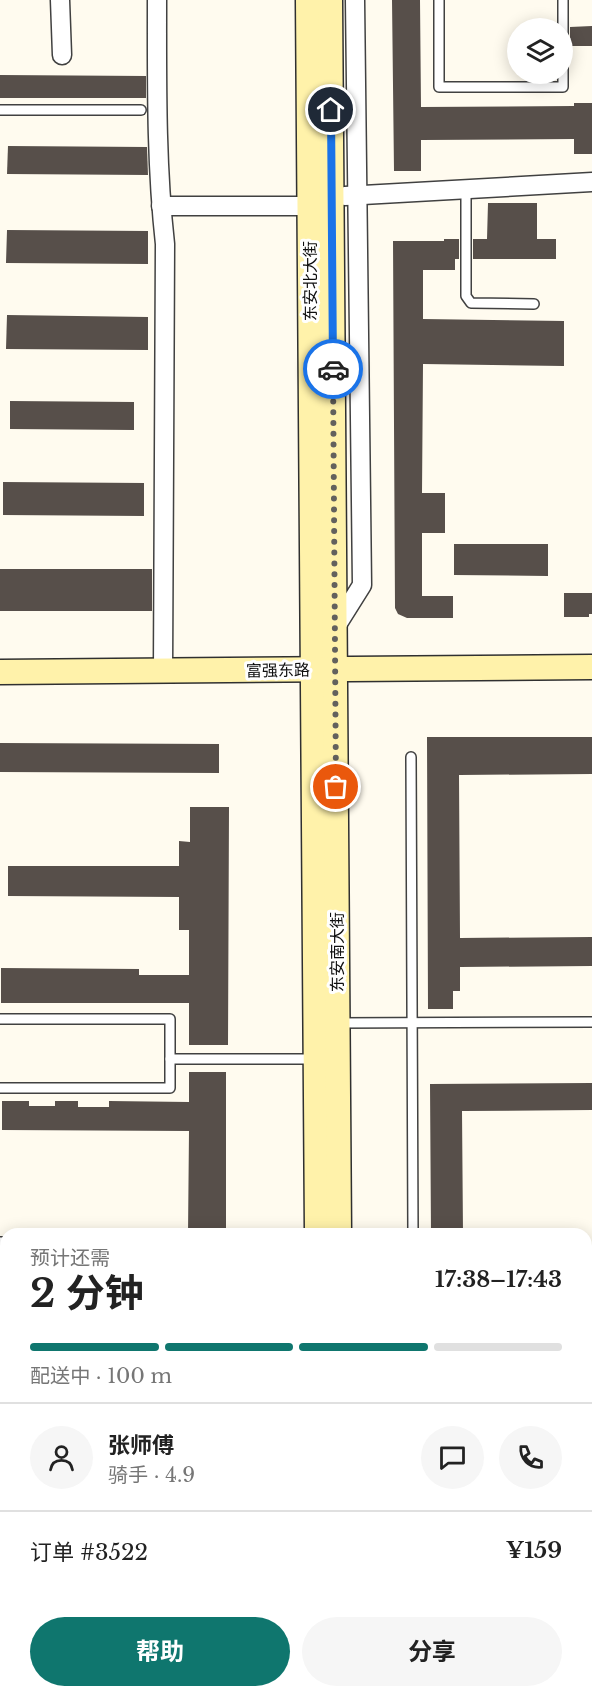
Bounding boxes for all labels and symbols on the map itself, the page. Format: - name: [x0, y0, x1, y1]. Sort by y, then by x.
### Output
- pin: [305, 84, 356, 135]
- street label: 东安北大街: [300, 241, 320, 321]
- courier: [303, 339, 363, 399]
- street label: 富强东路: [246, 659, 310, 681]
- pin: [310, 761, 361, 812]
- street label: 东安南大街: [327, 912, 347, 992]

